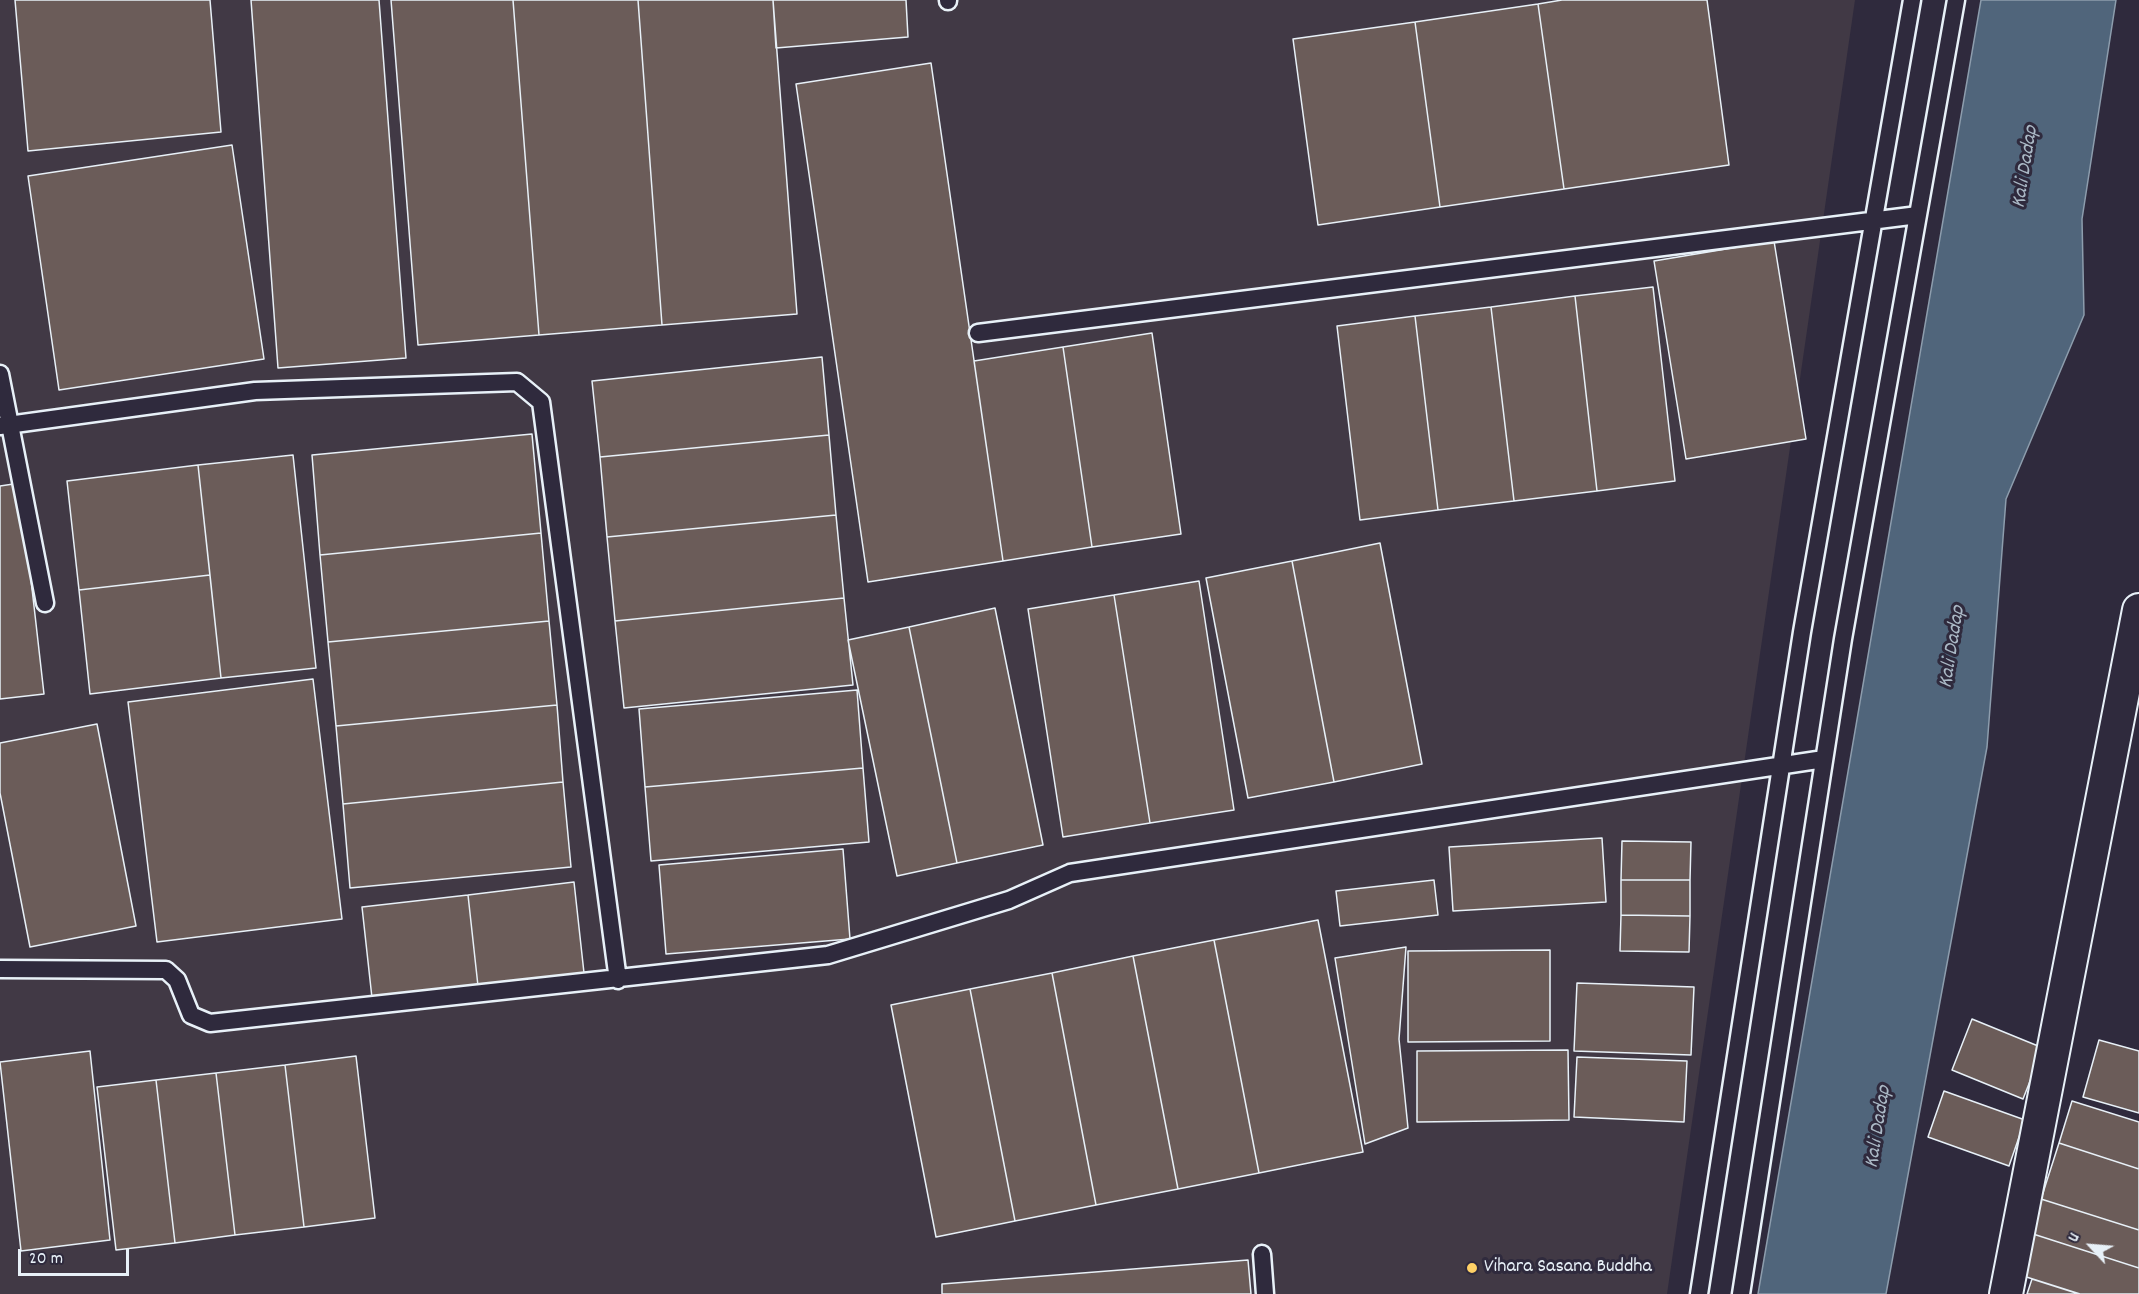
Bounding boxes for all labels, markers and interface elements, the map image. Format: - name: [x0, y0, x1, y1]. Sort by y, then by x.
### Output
- water label: Kali Dadap: [2008, 124, 2046, 210]
- water label: Kali Dadap: [1935, 604, 1973, 690]
- water label: Kali Dadap: [1861, 1084, 1899, 1170]
- north arrow: [2061, 1216, 2121, 1276]
- text: U: [2062, 1229, 2086, 1246]
- scale bar: [21, 1237, 132, 1275]
- text: 20 m: [29, 1247, 63, 1272]
- place label: Vihara Sasana Buddha: [1484, 1256, 1652, 1280]
- marker: Vihara Sasana Buddha: [1465, 1261, 1479, 1275]

